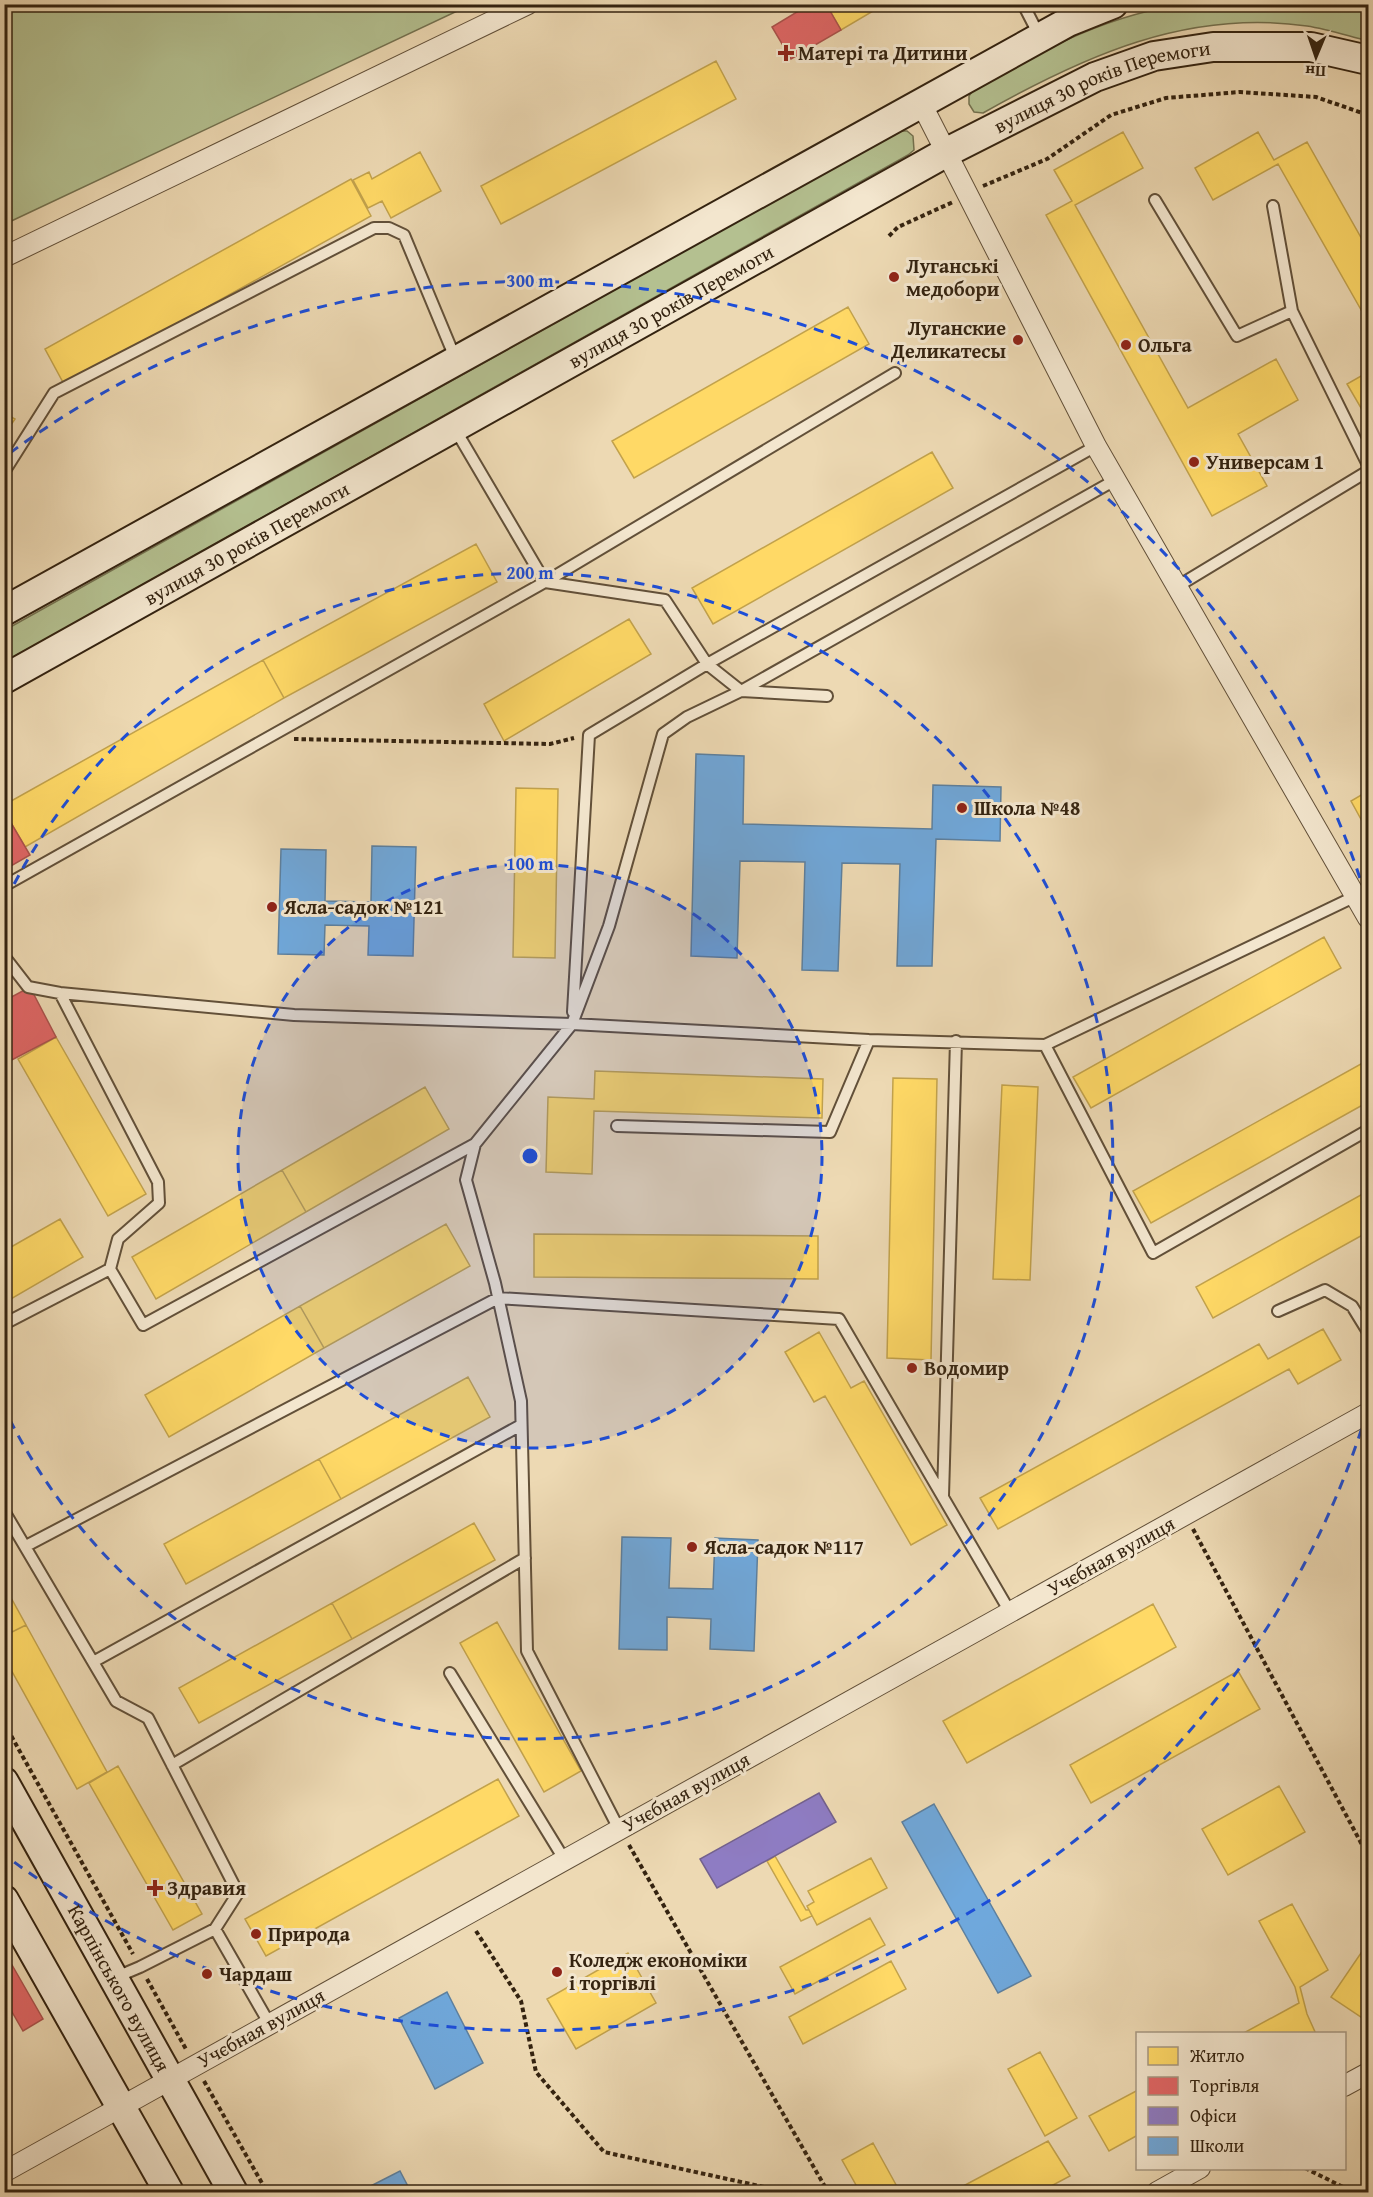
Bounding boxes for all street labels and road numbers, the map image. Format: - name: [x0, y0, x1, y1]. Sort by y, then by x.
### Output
- street label: вулиця 30 років Перемоги: [989, 33, 1212, 140]
- street label: вулиця 30 років Перемоги: [563, 237, 779, 375]
- street label: вулиця 30 років Перемоги: [138, 474, 354, 612]
- street label: Учєбная вулиця: [1042, 1508, 1180, 1603]
- street label: Учєбная вулиця: [617, 1744, 755, 1839]
- street label: Карпінського вулиця: [61, 1899, 178, 2077]
- street label: Учєбная вулиця: [192, 1980, 330, 2075]

